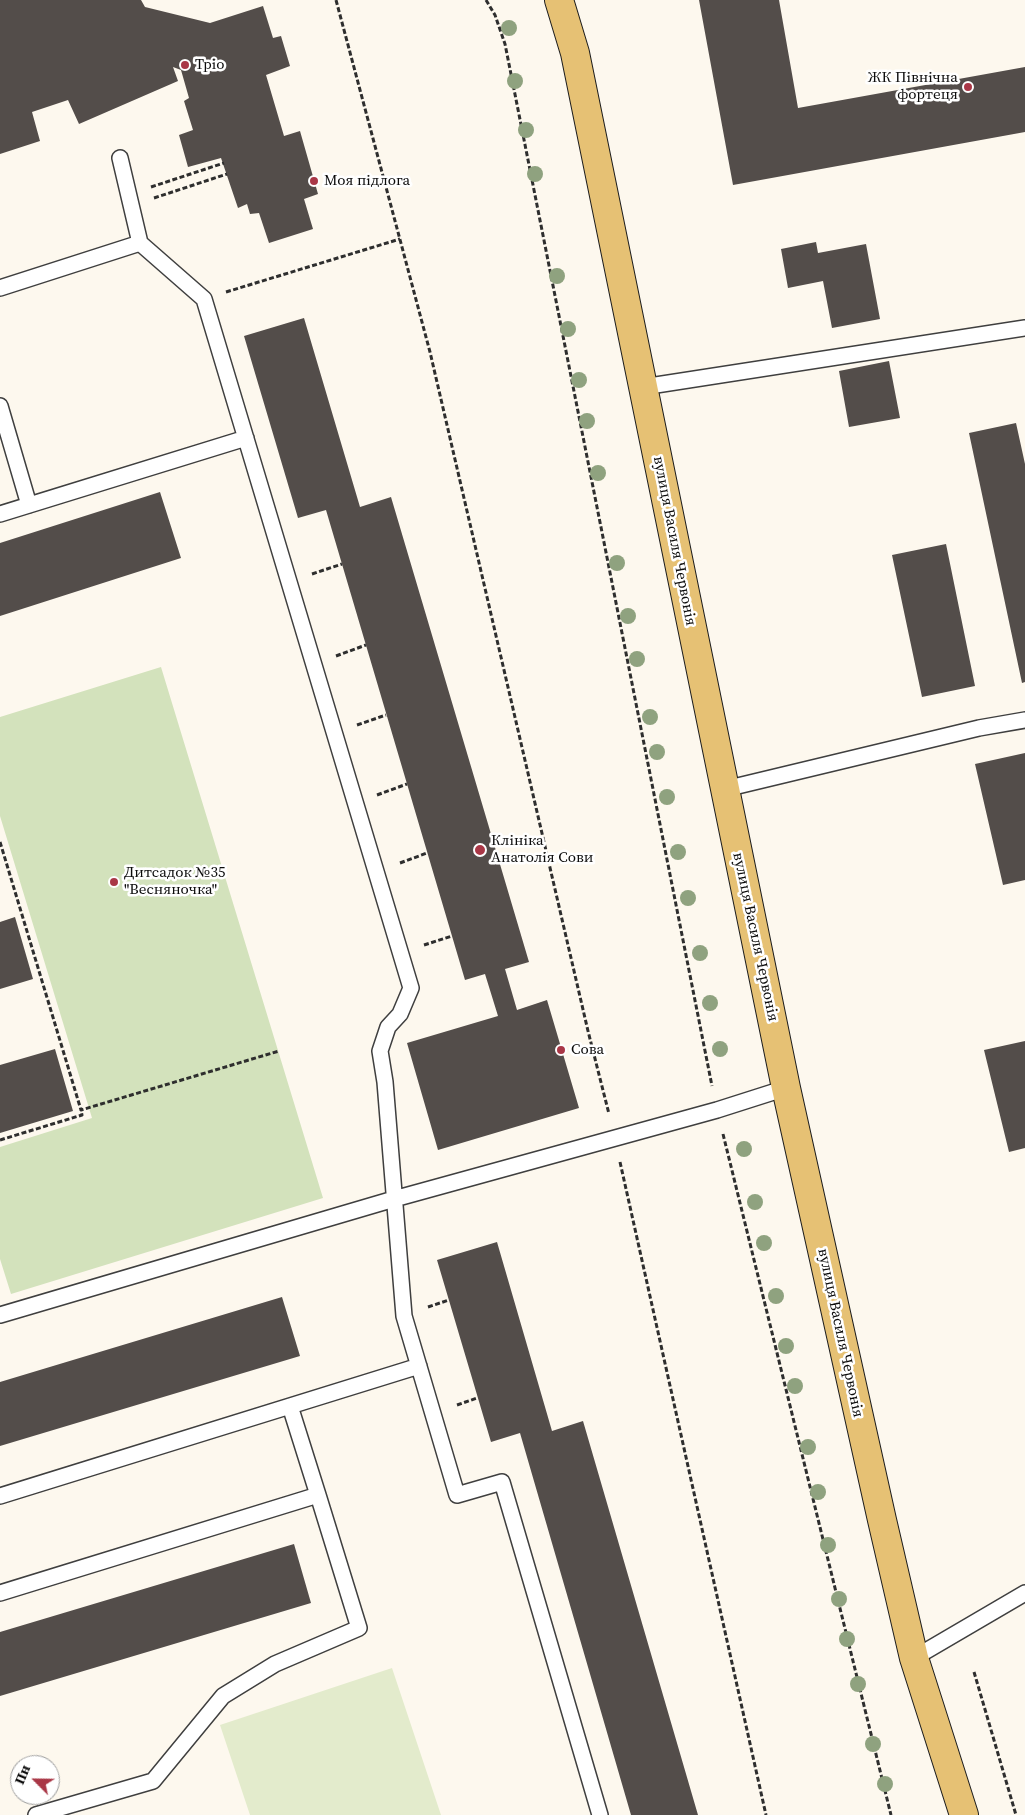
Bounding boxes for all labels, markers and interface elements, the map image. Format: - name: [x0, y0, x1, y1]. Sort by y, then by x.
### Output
- place label: Тріо: [195, 56, 224, 74]
- marker: Тріо: [179, 59, 191, 71]
- place label: ЖК Північна фортеця: [868, 69, 958, 104]
- marker: ЖК Північна фортеця: [962, 81, 974, 93]
- place label: Моя підлога: [324, 172, 410, 190]
- marker: Моя підлога: [308, 175, 320, 187]
- street label: вулиця Василя Червонія: [649, 455, 699, 627]
- place label: Клініка Анатолія Сови: [491, 832, 593, 867]
- marker: Клініка Анатолія Сови: [473, 843, 487, 857]
- street label: вулиця Василя Червонія: [728, 851, 782, 1023]
- place label: Дитсадок №35 "Весняночка": [124, 864, 225, 899]
- marker: Дитсадок №35 "Весняночка": [108, 876, 120, 888]
- place label: Сова: [571, 1041, 604, 1059]
- marker: Сова: [555, 1044, 567, 1056]
- street label: вулиця Василя Червонія: [813, 1247, 867, 1419]
- north arrow: [10, 1755, 60, 1805]
- text: Пн: [9, 1762, 35, 1787]

